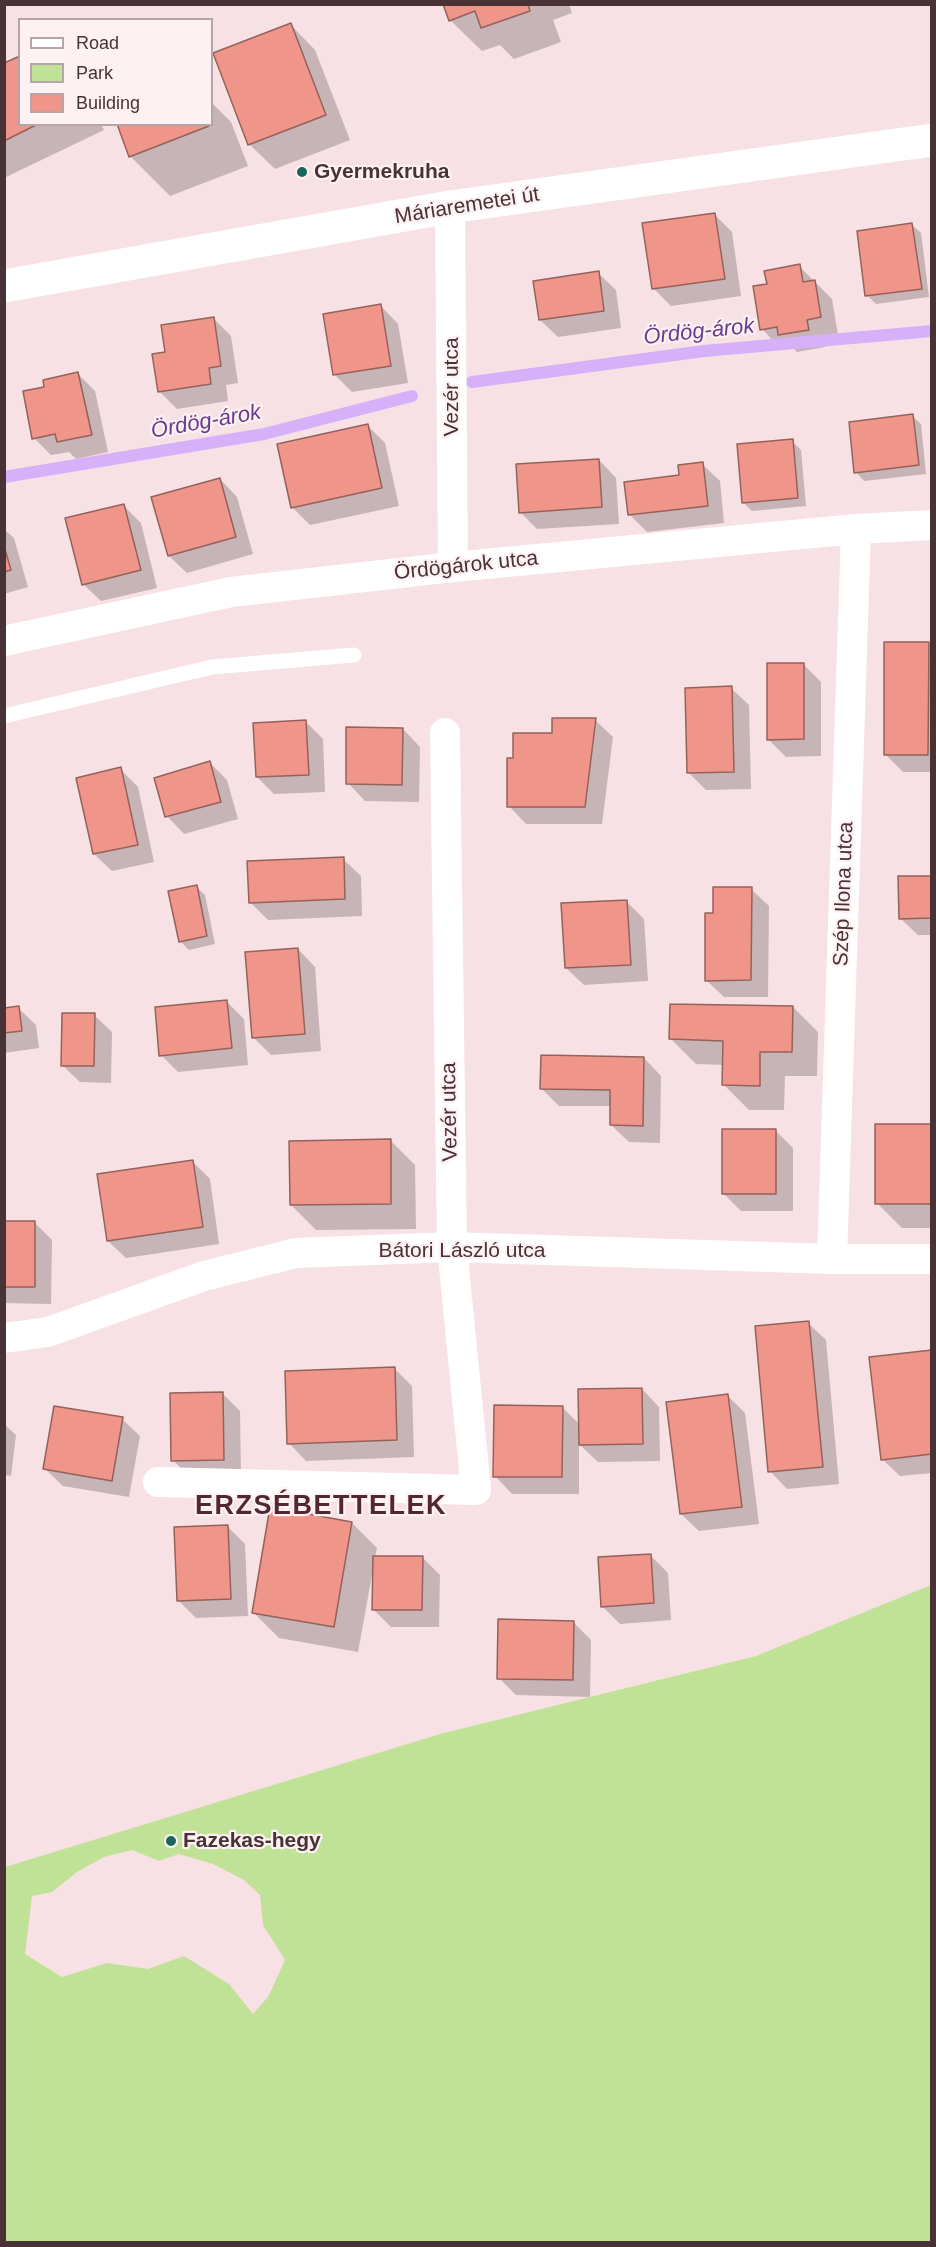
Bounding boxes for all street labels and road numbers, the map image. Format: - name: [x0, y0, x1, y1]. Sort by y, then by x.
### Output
- street label: Máriaremetei út: [393, 182, 541, 230]
- street label: Vezér utca: [439, 337, 465, 437]
- street label: Ördögárok utca: [393, 546, 539, 586]
- street label: Szép Ilona utca: [829, 821, 859, 967]
- street label: Vezér utca: [437, 1062, 463, 1162]
- street label: Bátori László utca: [379, 1238, 545, 1264]

